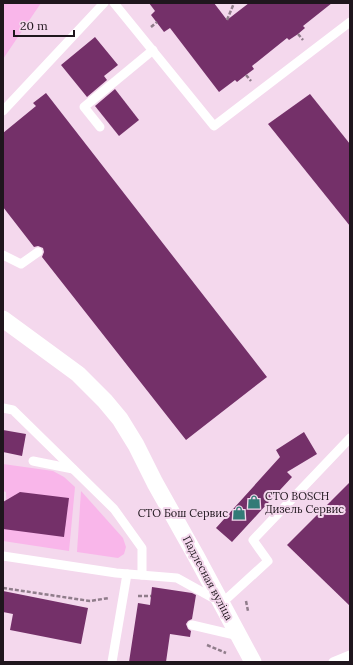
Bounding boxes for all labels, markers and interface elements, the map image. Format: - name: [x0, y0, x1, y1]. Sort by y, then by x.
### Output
- scale bar: [14, 12, 74, 38]
- text: 20 m: [20, 18, 48, 33]
- place label: СТО BOSCH Дизель Сервис: [265, 489, 344, 516]
- shop icon: СТО BOSCH Дизель Сервис: [246, 494, 262, 510]
- shop icon: СТО Бош Сервис: [231, 505, 247, 521]
- place label: СТО Бош Сервис: [138, 506, 228, 520]
- street label: Падлесная вуліца: [180, 533, 236, 623]

